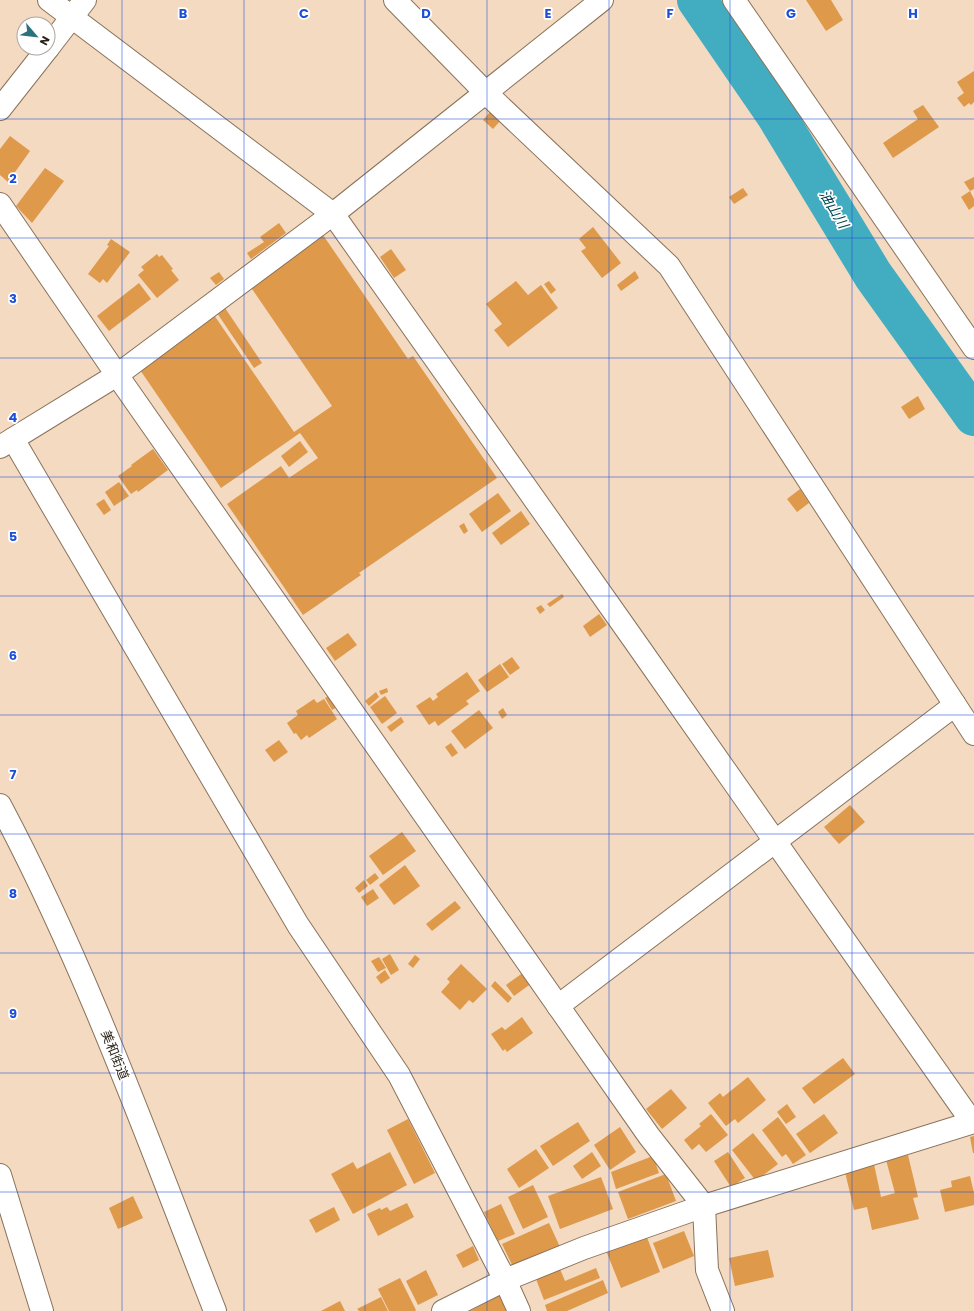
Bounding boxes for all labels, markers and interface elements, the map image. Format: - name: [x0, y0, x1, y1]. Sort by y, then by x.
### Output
- text: B: [179, 4, 188, 23]
- text: C: [299, 4, 309, 23]
- text: D: [421, 4, 431, 23]
- text: E: [544, 4, 552, 23]
- text: F: [666, 4, 674, 23]
- text: G: [786, 4, 796, 23]
- text: H: [908, 4, 918, 23]
- north arrow: [16, 16, 56, 56]
- text: N: [36, 33, 54, 48]
- text: 2: [9, 169, 17, 188]
- water label: 油山川: [815, 186, 854, 234]
- text: 3: [9, 289, 17, 308]
- text: 4: [9, 408, 18, 427]
- text: 5: [9, 527, 17, 546]
- text: 6: [9, 646, 17, 665]
- text: 7: [10, 765, 17, 784]
- text: 8: [9, 884, 17, 903]
- text: 9: [9, 1004, 17, 1023]
- street label: 美和街道: [96, 1027, 134, 1083]

